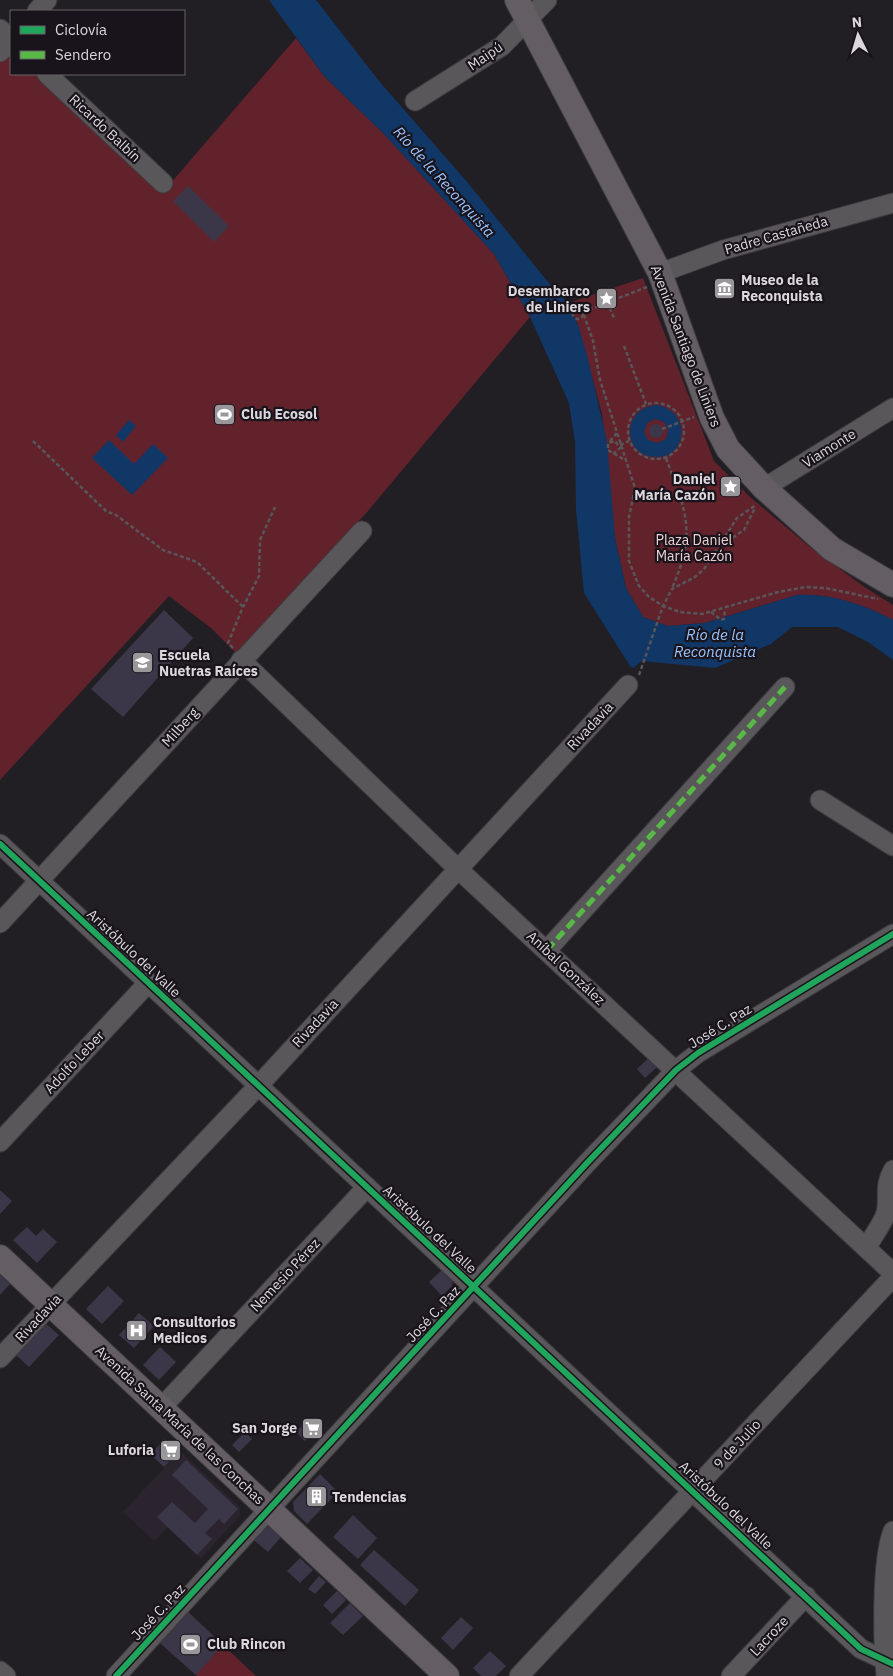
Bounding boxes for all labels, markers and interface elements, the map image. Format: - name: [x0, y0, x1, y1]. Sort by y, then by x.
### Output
- legend: [10, 10, 185, 75]
- north arrow: [833, 10, 883, 60]
- text: N: [851, 13, 863, 31]
- text: Ciclovía: [55, 20, 107, 39]
- street label: Maipú: [464, 38, 506, 74]
- text: Sendero: [55, 45, 111, 64]
- street label: Ricardo Balbín: [65, 90, 145, 166]
- water label: Río de la Reconquista: [389, 122, 499, 241]
- street label: Padre Castañeda: [722, 212, 830, 258]
- street label: Avenida Santiago de Liniers: [647, 262, 725, 430]
- place label: Museo de la Reconquista: [741, 271, 823, 305]
- museum icon: Museo de la Reconquista: [713, 276, 737, 300]
- place label: Desembarco de Liniers: [508, 282, 590, 316]
- place icon: Desembarco de Liniers: [594, 287, 618, 311]
- sports icon: Club Ecosol: [213, 402, 237, 426]
- place label: Club Ecosol: [241, 405, 317, 423]
- street label: Viamonte: [799, 424, 860, 472]
- place label: Daniel María Cazón: [634, 470, 715, 504]
- place icon: Daniel María Cazón: [719, 475, 743, 499]
- park label: Plaza Daniel María Cazón: [656, 531, 733, 565]
- water label: Río de la Reconquista: [674, 625, 756, 661]
- place label: Escuela Nuetras Raíces: [159, 646, 258, 680]
- school or university icon: Escuela Nuetras Raíces: [131, 651, 155, 675]
- street label: Rivadavia: [563, 698, 617, 754]
- street label: Milberg: [158, 703, 203, 750]
- street label: Aristóbulo del Valle: [83, 905, 185, 1001]
- street label: Aníbal González: [523, 927, 609, 1009]
- street label: Rivadavia: [288, 995, 342, 1051]
- street label: José C. Paz: [685, 999, 755, 1052]
- street label: Adolfo Leber: [40, 1027, 108, 1097]
- street label: Aristóbulo del Valle: [379, 1181, 481, 1277]
- street label: Nemesio Pérez: [246, 1234, 324, 1316]
- street label: José C. Paz: [402, 1282, 464, 1346]
- street label: Rivadavia: [11, 1290, 65, 1346]
- place label: Consultorios Medicos: [153, 1313, 236, 1347]
- hospital icon: Consultorios Medicos: [125, 1318, 149, 1342]
- street label: Avenida Santa María de las Conchas: [91, 1342, 269, 1509]
- street label: 9 de Julio: [710, 1415, 765, 1472]
- supermarket icon: San Jorge: [301, 1416, 325, 1440]
- place label: San Jorge: [232, 1419, 297, 1437]
- supermarket icon: Luforia: [158, 1438, 182, 1462]
- place label: Luforia: [108, 1441, 154, 1459]
- street label: Aristóbulo del Valle: [675, 1457, 777, 1553]
- building icon: Tendencias: [304, 1485, 328, 1509]
- place label: Tendencias: [332, 1488, 406, 1506]
- street label: José C. Paz: [127, 1580, 189, 1644]
- street label: Lacroze: [746, 1612, 792, 1660]
- sports icon: Club Rincon: [179, 1632, 203, 1656]
- place label: Club Rincon: [207, 1635, 286, 1653]

